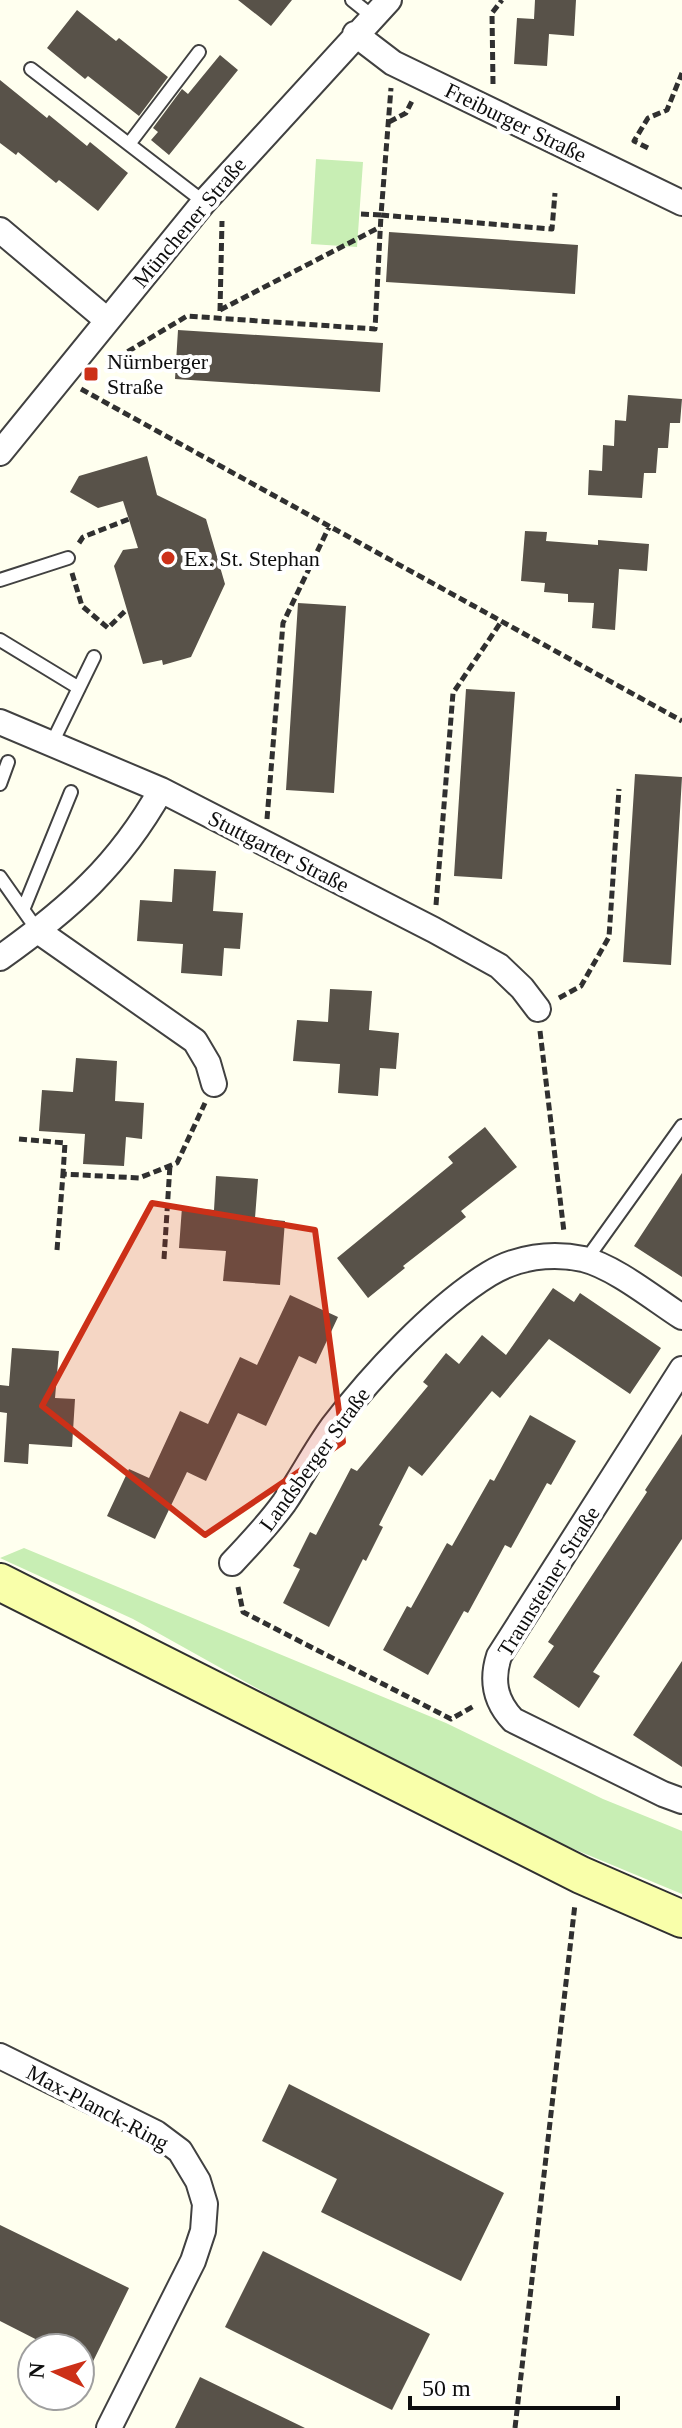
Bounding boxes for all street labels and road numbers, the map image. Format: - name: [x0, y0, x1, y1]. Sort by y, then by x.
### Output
- street label: Freiburger Straße: [441, 77, 591, 167]
- street label: Münchener Straße: [128, 152, 251, 292]
- street label: Stuttgarter Straße: [204, 805, 353, 898]
- street label: Landsberger Straße: [254, 1383, 375, 1536]
- street label: Traunsteiner Straße: [492, 1502, 605, 1661]
- street label: Max-Planck-Ring: [22, 2059, 173, 2155]

